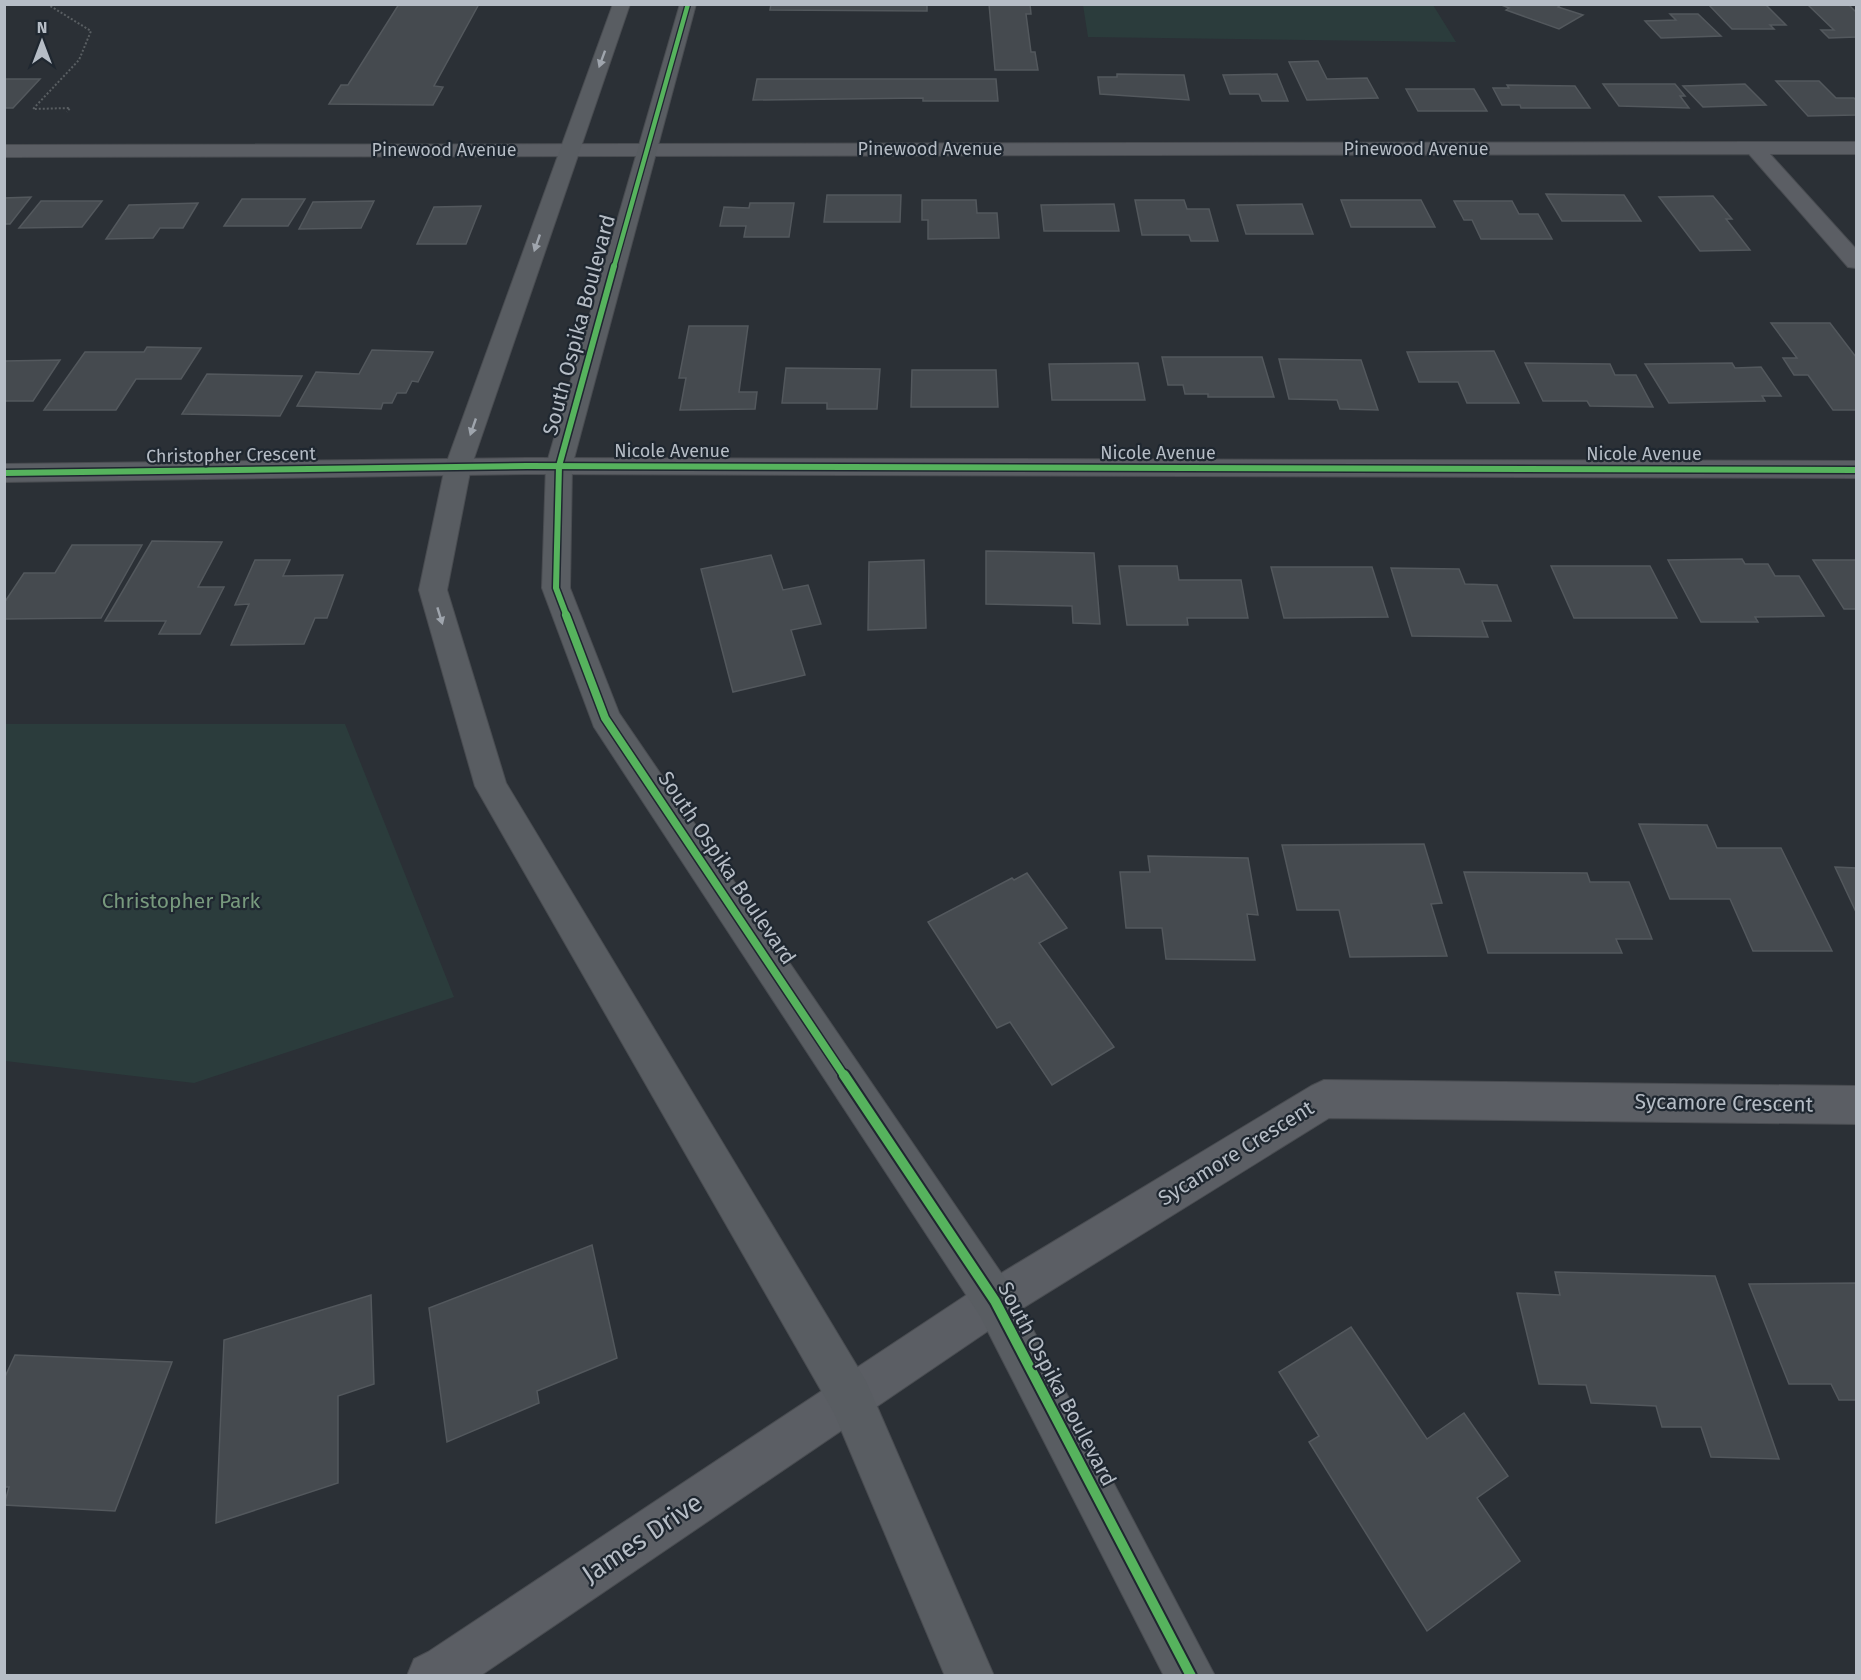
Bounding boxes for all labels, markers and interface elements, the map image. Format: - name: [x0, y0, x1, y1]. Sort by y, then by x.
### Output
- north arrow: [12, 12, 72, 72]
- text: N: [37, 18, 47, 37]
- one-way arrow: [597, 51, 607, 69]
- street label: Pinewood Avenue: [857, 138, 1003, 160]
- street label: Pinewood Avenue: [1343, 138, 1489, 160]
- street label: Pinewood Avenue: [371, 139, 517, 161]
- street label: South Ospika Boulevard: [537, 212, 621, 438]
- one-way arrow: [531, 234, 541, 252]
- one-way arrow: [467, 418, 477, 436]
- street label: Nicole Avenue: [614, 440, 730, 462]
- street label: Nicole Avenue: [1100, 442, 1216, 464]
- street label: Christopher Crescent: [146, 443, 317, 467]
- street label: Nicole Avenue: [1586, 443, 1702, 465]
- one-way arrow: [436, 607, 445, 625]
- street label: South Ospika Boulevard: [653, 766, 801, 970]
- park label: Christopher Park: [102, 888, 260, 914]
- street label: Sycamore Crescent: [1634, 1088, 1814, 1118]
- street label: Sycamore Crescent: [1153, 1094, 1319, 1211]
- street label: South Ospika Boulevard: [992, 1277, 1122, 1491]
- street label: James Drive: [576, 1487, 708, 1590]

